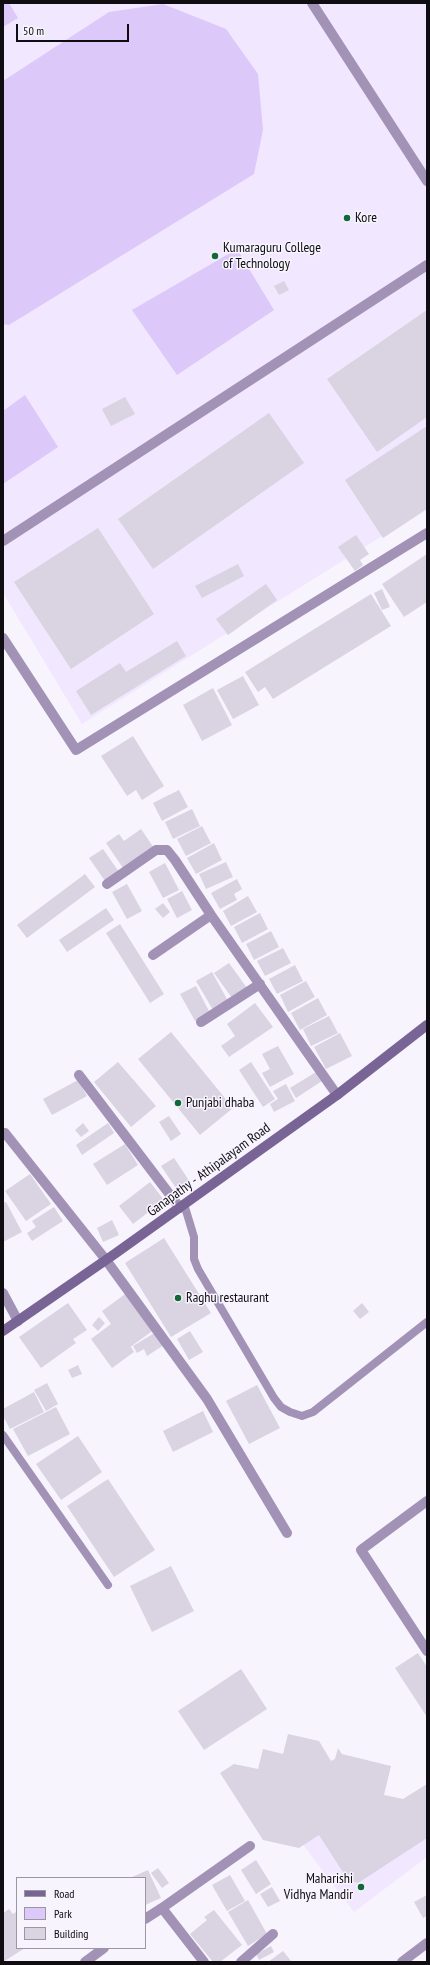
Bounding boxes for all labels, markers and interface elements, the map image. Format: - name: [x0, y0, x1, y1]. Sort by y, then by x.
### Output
- scale bar: [18, 16, 131, 42]
- text: 50 m: [23, 23, 44, 38]
- place label: Kore: [355, 210, 377, 226]
- marker: Kore: [342, 213, 352, 223]
- place label: Kumaraguru College of Technology: [223, 240, 321, 272]
- marker: Kumaraguru College of Technology: [210, 251, 220, 261]
- place label: Punjabi dhaba: [186, 1095, 254, 1111]
- marker: Punjabi dhaba: [173, 1098, 183, 1108]
- street label: Ganapathy - Athipalayam Road: [144, 1120, 274, 1220]
- place label: Raghu restaurant: [186, 1290, 269, 1306]
- marker: Raghu restaurant: [173, 1293, 183, 1303]
- place label: Maharishi Vidhya Mandir: [284, 1871, 353, 1904]
- legend: [16, 1877, 146, 1949]
- marker: Maharishi Vidhya Mandir: [356, 1882, 366, 1892]
- text: Road: [54, 1886, 74, 1901]
- text: Park: [54, 1906, 72, 1921]
- text: Building: [54, 1926, 89, 1941]

